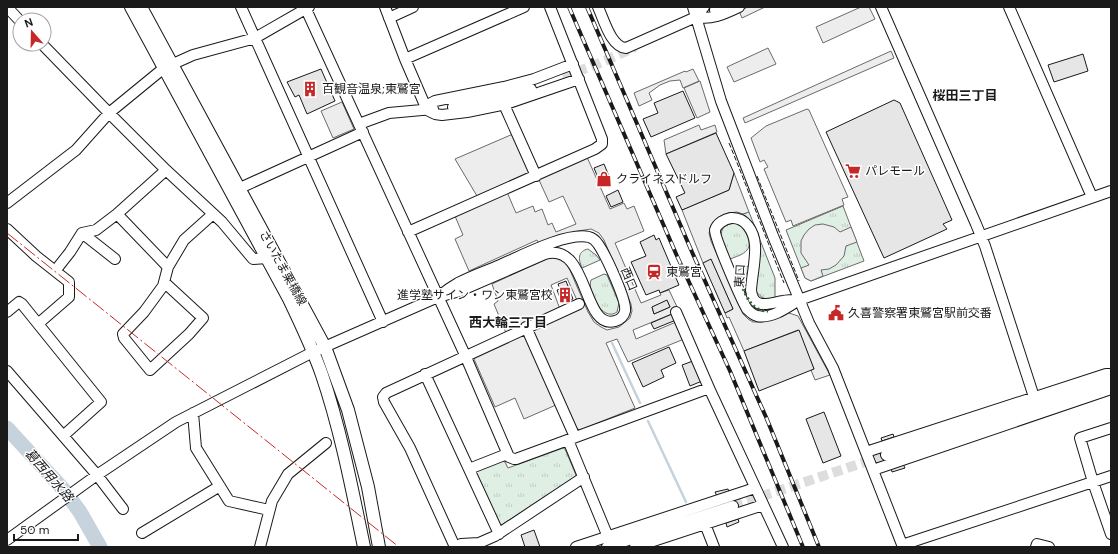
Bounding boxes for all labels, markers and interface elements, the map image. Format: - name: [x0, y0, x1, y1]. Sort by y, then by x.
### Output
- north arrow: [12, 12, 52, 52]
- text: N: [22, 15, 35, 31]
- building icon: 百観音温泉;東鷲宮: [301, 80, 319, 98]
- place label: 百観音温泉;東鷲宮: [322, 81, 421, 97]
- district label: 桜田三丁目: [932, 87, 998, 104]
- supermarket icon: パレモール: [844, 162, 862, 180]
- place label: パレモール: [865, 163, 925, 179]
- shop icon: クライネスドルフ: [595, 170, 613, 188]
- place label: クライネスドルフ: [616, 171, 712, 187]
- street label: さいたま栗橋線: [256, 228, 310, 308]
- station icon: 東鷲宮: [645, 263, 663, 281]
- place label: 東鷲宮: [666, 264, 702, 280]
- street label: 東口: [731, 264, 749, 288]
- street label: 西口: [617, 265, 641, 293]
- building icon: 進学塾サイン・ワン東鷲宮校: [556, 286, 574, 304]
- place label: 進学塾サイン・ワン東鷲宮校: [397, 287, 553, 303]
- public building icon: 久喜警察署東鷲宮駅前交番: [827, 304, 845, 322]
- place label: 久喜警察署東鷲宮駅前交番: [848, 305, 992, 321]
- district label: 西大輪三丁目: [469, 314, 547, 331]
- water label: 葛西用水路: [21, 445, 77, 506]
- scale bar: [14, 516, 78, 542]
- text: 50 m: [20, 522, 49, 538]

